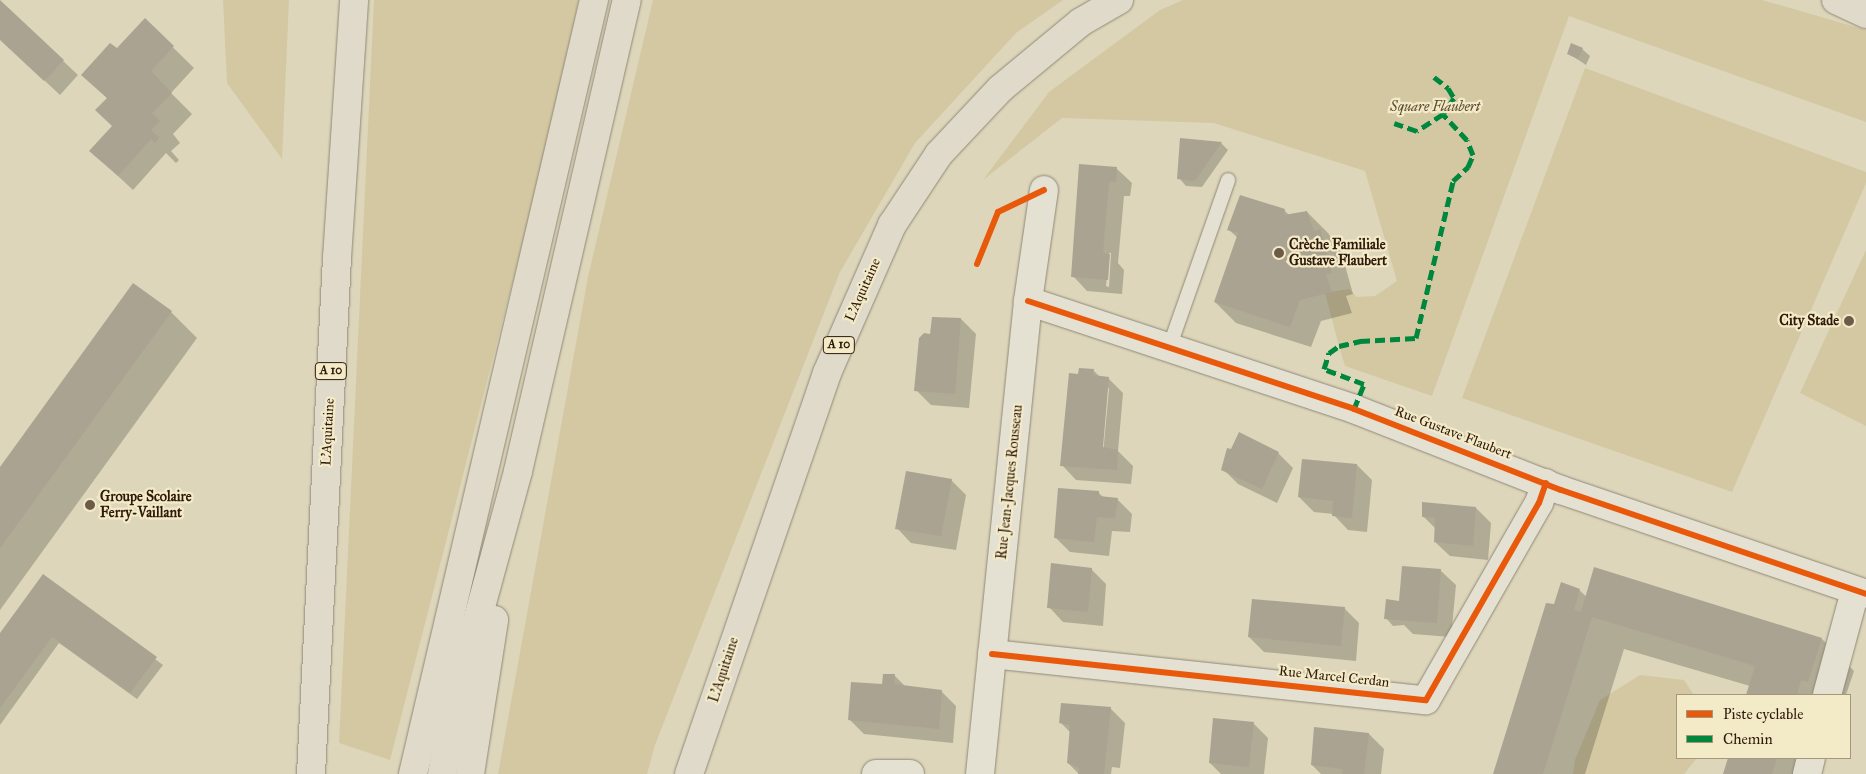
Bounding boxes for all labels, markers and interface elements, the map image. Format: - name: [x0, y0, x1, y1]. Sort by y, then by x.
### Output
- park label: Square Flaubert: [1390, 99, 1480, 115]
- place label: Crèche Familiale Gustave Flaubert: [1289, 237, 1387, 270]
- marker: Crèche Familiale Gustave Flaubert: [1273, 247, 1285, 259]
- street label: L'Aquitaine: [842, 256, 884, 324]
- place label: City Stade: [1779, 313, 1839, 329]
- marker: City Stade: [1843, 315, 1855, 327]
- road number: A 10: [823, 336, 855, 354]
- road number: A 10: [315, 362, 347, 381]
- street label: L'Aquitaine: [318, 398, 338, 466]
- street label: Rue Gustave Flaubert: [1392, 403, 1514, 463]
- street label: Rue Jean-Jacques Rousseau: [994, 404, 1026, 560]
- place label: Groupe Scolaire Ferry-Vaillant: [100, 489, 191, 522]
- marker: Groupe Scolaire Ferry-Vaillant: [84, 499, 96, 511]
- street label: L'Aquitaine: [706, 635, 742, 705]
- street label: Rue Marcel Cerdan: [1278, 663, 1390, 691]
- legend: [1676, 694, 1851, 759]
- text: Piste cyclable: [1723, 705, 1803, 723]
- text: Chemin: [1723, 730, 1773, 748]

